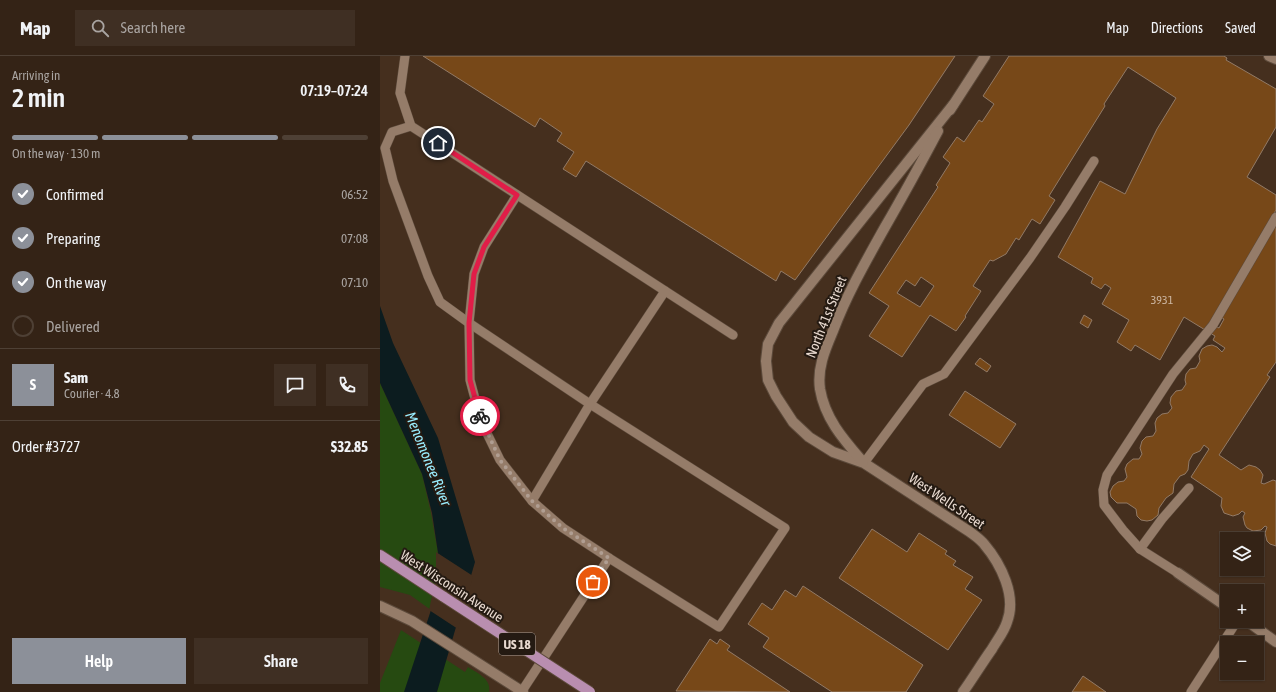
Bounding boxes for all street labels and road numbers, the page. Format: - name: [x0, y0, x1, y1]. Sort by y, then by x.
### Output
- street label: North 41st Street: [802, 274, 850, 360]
- street label: West Wells Street: [906, 470, 988, 532]
- street label: West Wisconsin Avenue: [398, 547, 506, 625]
- road number: US 18: [499, 633, 535, 655]

